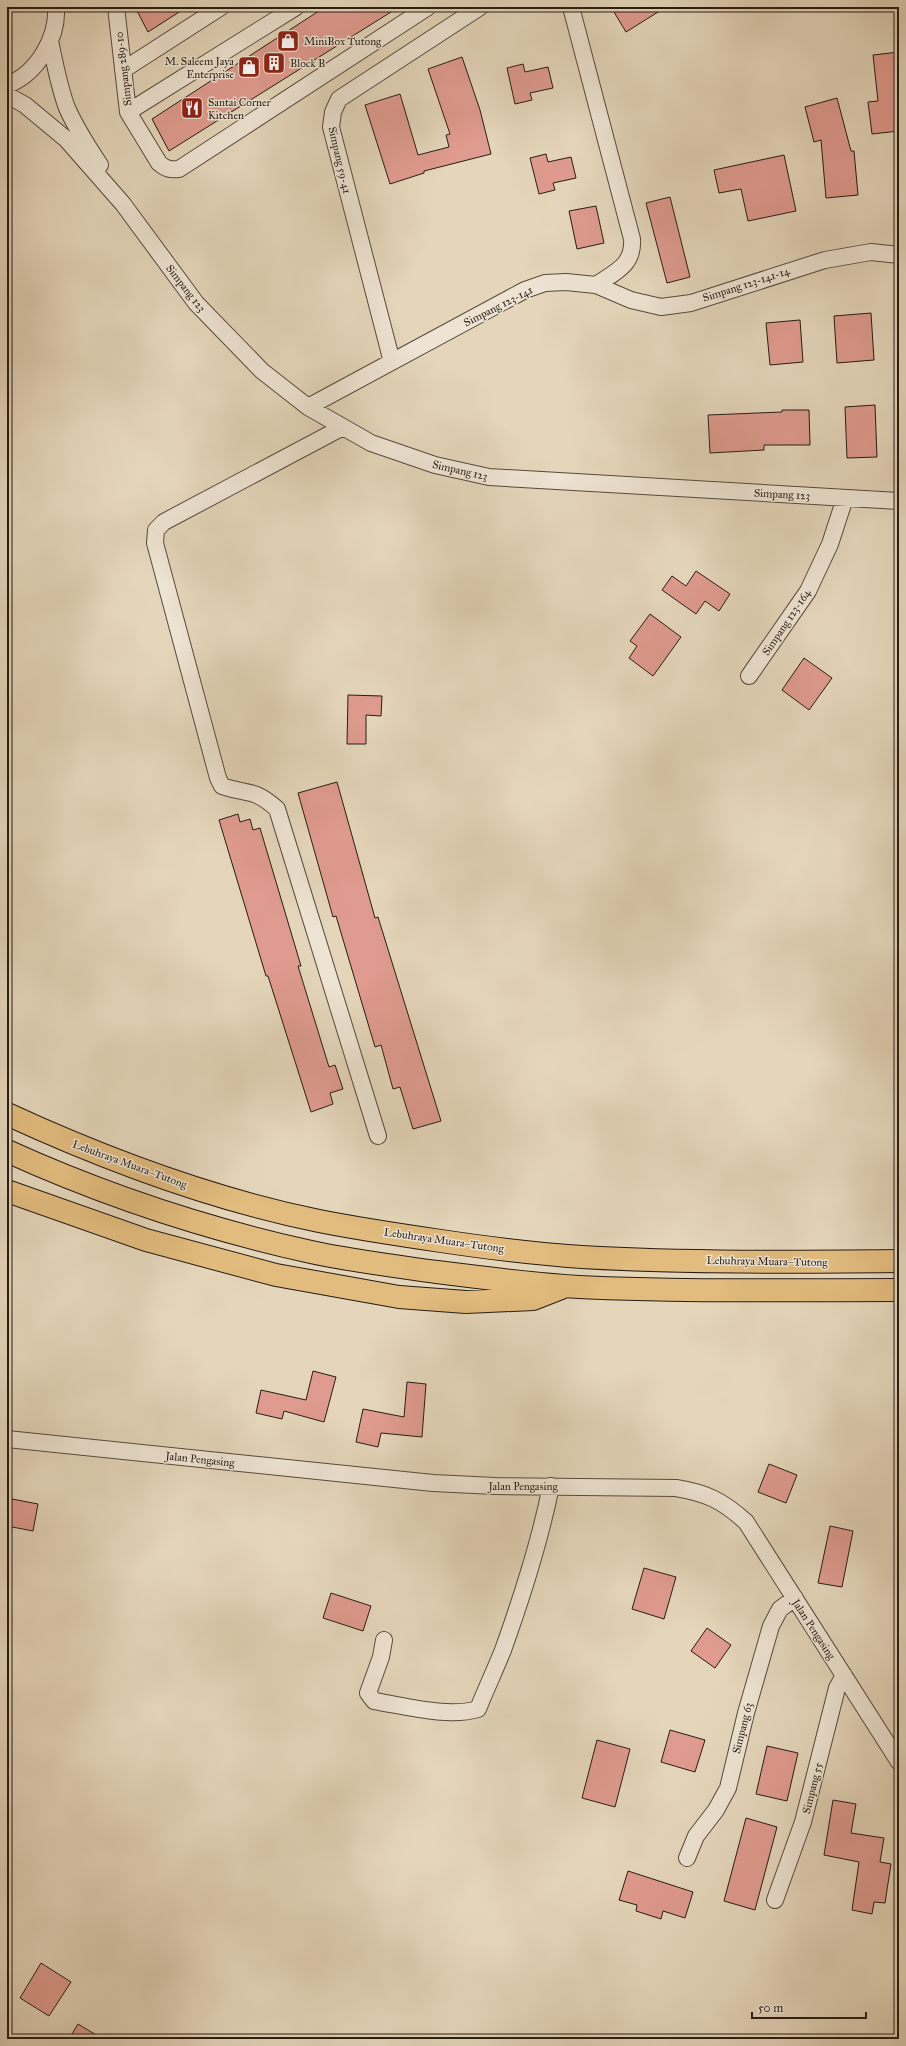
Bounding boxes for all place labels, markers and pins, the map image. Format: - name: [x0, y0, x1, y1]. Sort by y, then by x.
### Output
- shop icon: MiniBox Tutong: [275, 28, 301, 54]
- place label: MiniBox Tutong: [304, 35, 382, 48]
- building icon: Block B: [261, 50, 287, 76]
- shop icon: M. Saleem Jaya Enterprise: [236, 54, 262, 80]
- place label: M. Saleem Jaya Enterprise: [165, 55, 234, 81]
- place label: Block B: [290, 57, 325, 70]
- restaurant icon: Santai Corner Kitchen: [179, 95, 205, 121]
- place label: Santai Corner Kitchen: [208, 96, 272, 122]

